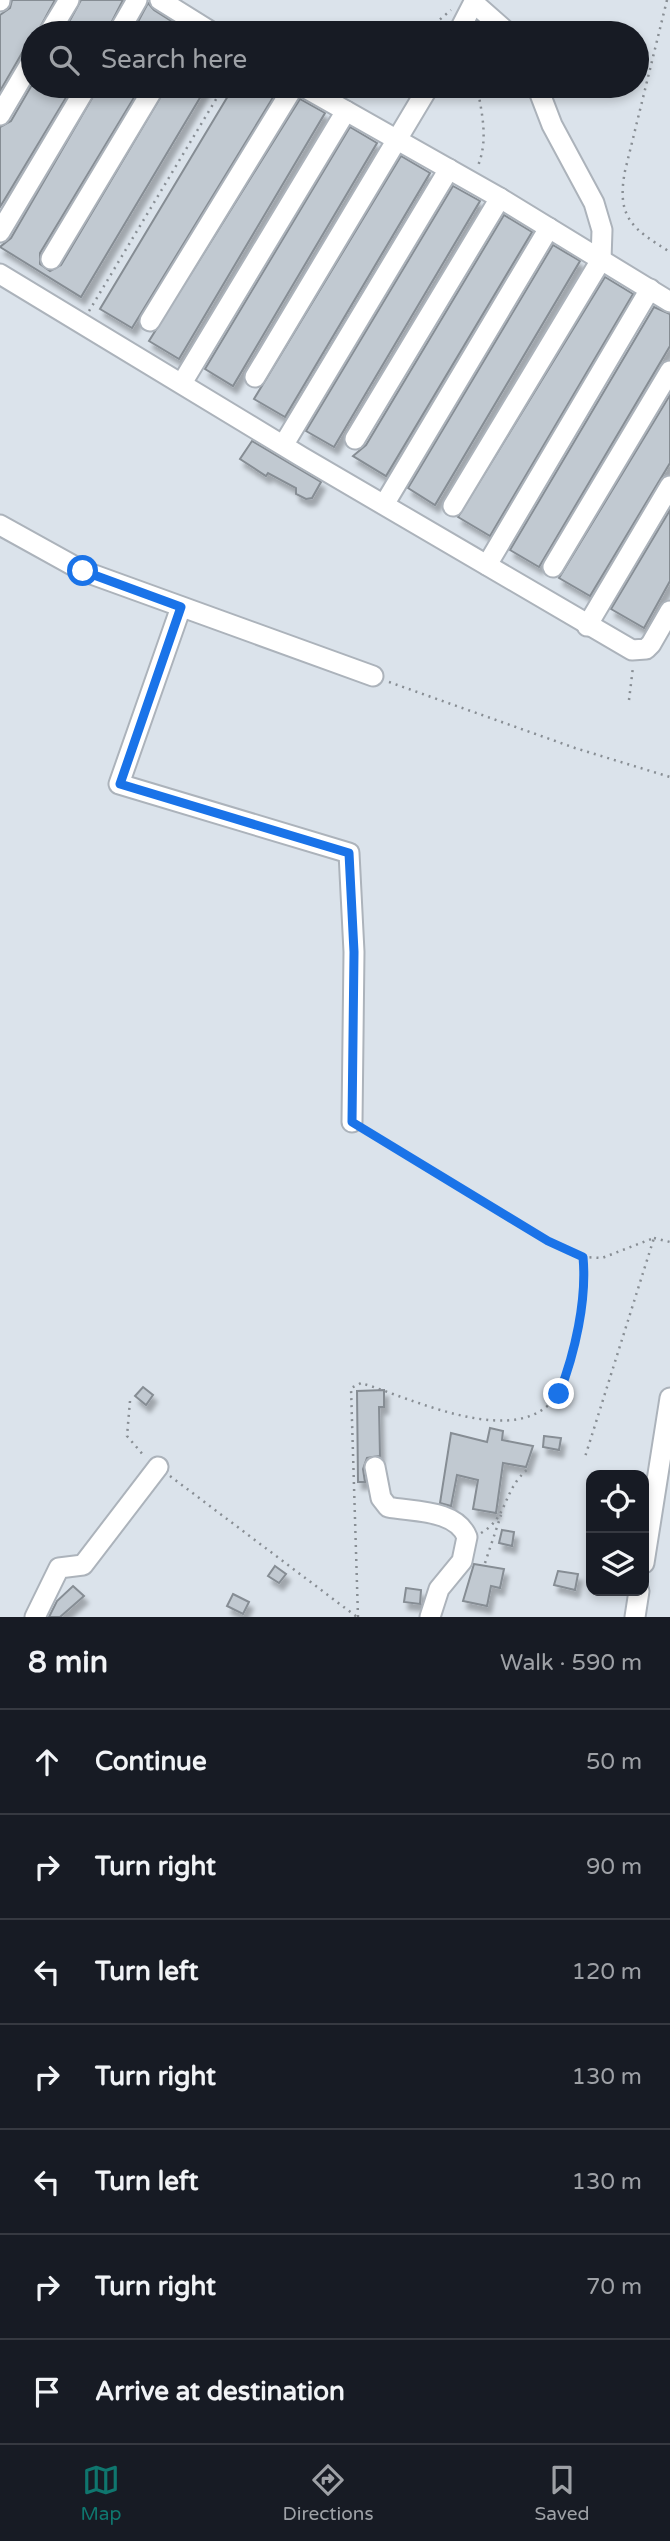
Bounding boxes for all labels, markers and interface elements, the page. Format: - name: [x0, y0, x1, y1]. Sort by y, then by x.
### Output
- search box: [21, 21, 649, 98]
- icon: search: [45, 41, 83, 79]
- text: Search here: [101, 44, 247, 75]
- route start: [67, 555, 98, 586]
- route end: [543, 1378, 574, 1409]
- map controls: [586, 1470, 649, 1596]
- button: locate: [586, 1470, 649, 1533]
- button: layers: [586, 1533, 649, 1596]
- text: 8 min: [28, 1644, 108, 1681]
- text: Walk · 590 m: [500, 1649, 642, 1677]
- icon: ahead: [28, 1743, 66, 1781]
- text: Continue: [95, 1746, 207, 1777]
- text: 50 m: [586, 1748, 642, 1776]
- icon: right: [28, 1848, 66, 1886]
- text: Turn right: [95, 1851, 216, 1882]
- text: 90 m: [586, 1853, 642, 1881]
- icon: left: [28, 1953, 66, 1991]
- text: Turn left: [95, 1956, 198, 1987]
- text: 120 m: [572, 1958, 642, 1986]
- icon: right: [28, 2058, 66, 2096]
- text: Turn right: [95, 2061, 216, 2092]
- text: 130 m: [572, 2063, 642, 2091]
- icon: left: [28, 2163, 66, 2201]
- text: Turn left: [95, 2166, 198, 2197]
- text: 130 m: [572, 2168, 642, 2196]
- icon: right: [28, 2268, 66, 2306]
- text: Turn right: [95, 2271, 216, 2302]
- text: 70 m: [586, 2273, 642, 2301]
- icon: arrive: [28, 2373, 66, 2411]
- text: Arrive at destination: [95, 2376, 345, 2407]
- tab: Map: [81, 2461, 122, 2525]
- tab: Directions: [283, 2461, 374, 2525]
- tab: Saved: [535, 2461, 589, 2525]

